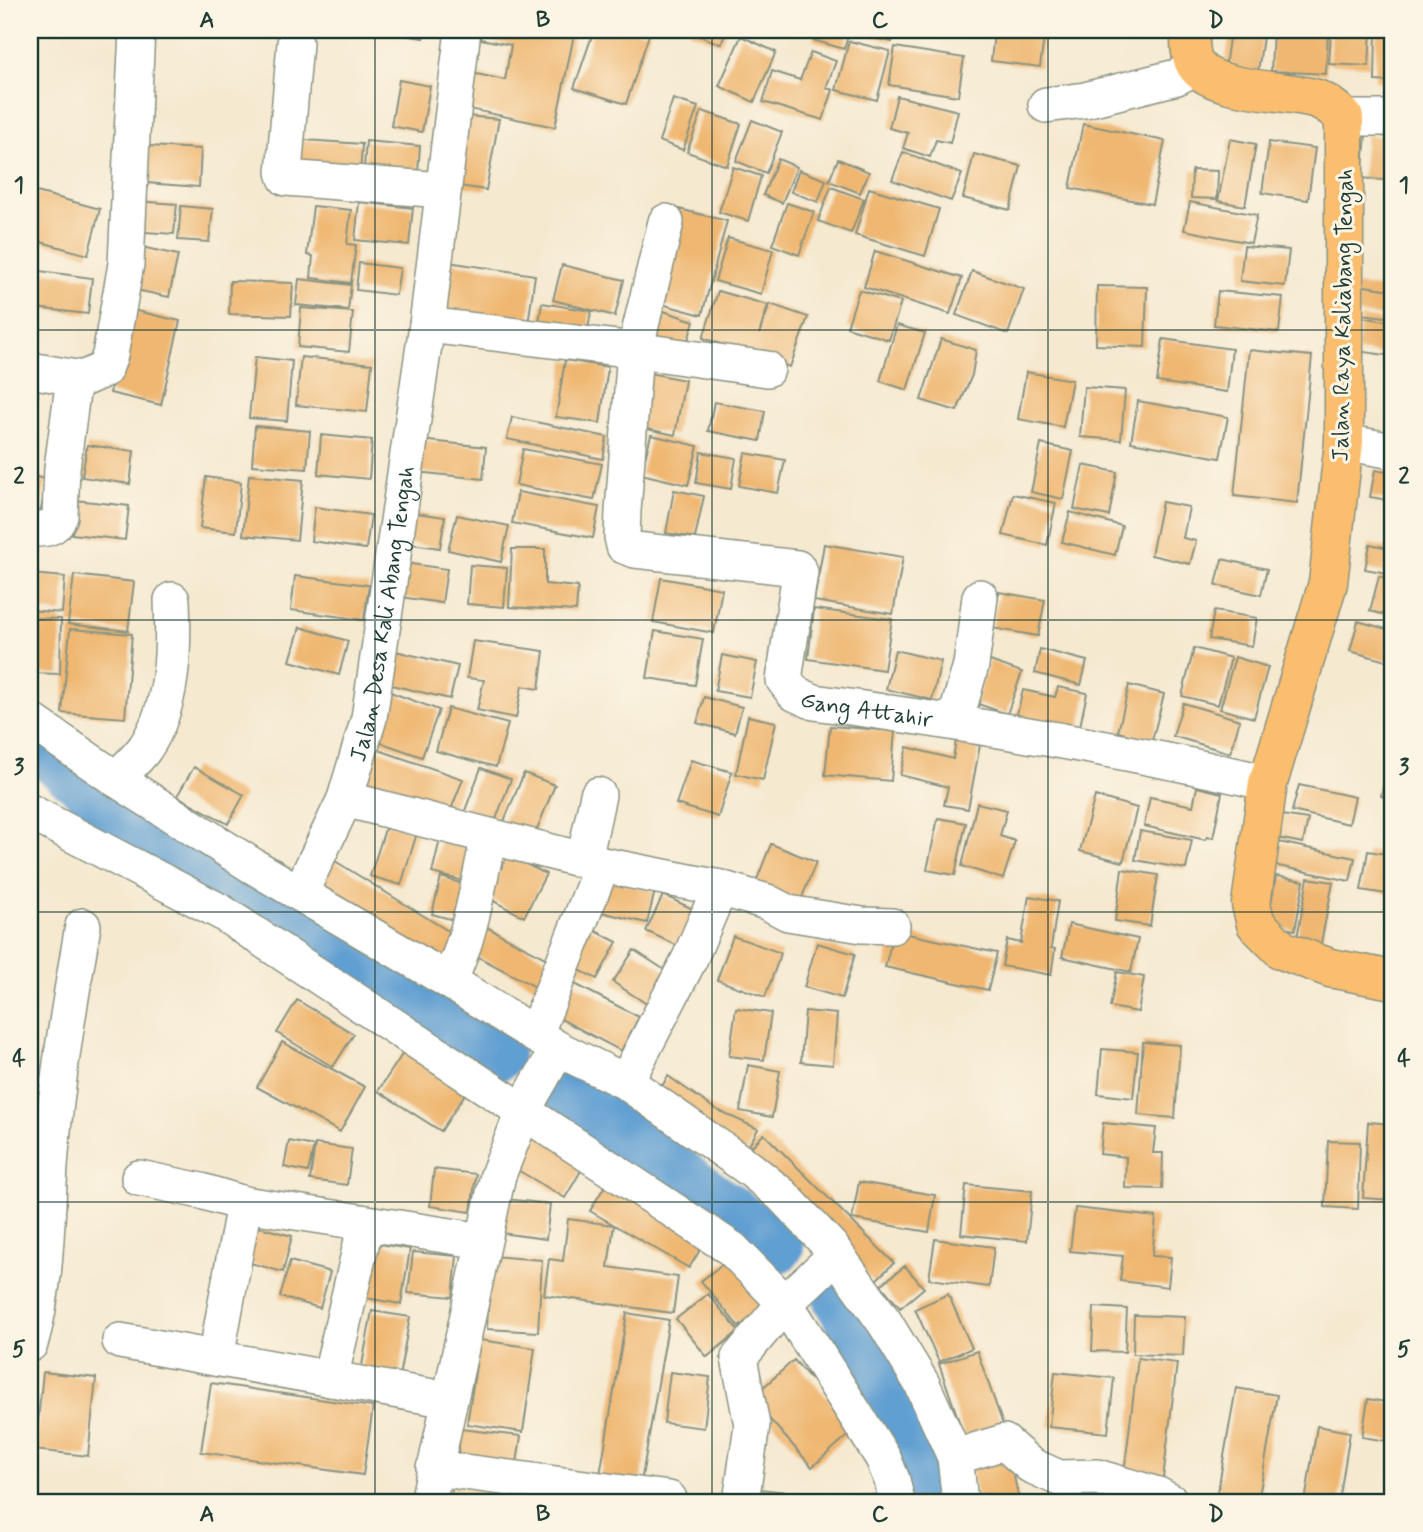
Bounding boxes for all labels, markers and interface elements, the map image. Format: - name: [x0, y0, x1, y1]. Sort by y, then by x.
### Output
- text: A: [199, 6, 215, 36]
- text: B: [536, 6, 551, 36]
- text: C: [872, 6, 889, 36]
- text: D: [1208, 6, 1224, 36]
- street label: Jalan Raya Kaliabang Tengah: [1326, 168, 1364, 462]
- text: 1: [14, 171, 24, 201]
- text: 1: [1399, 171, 1409, 201]
- text: 2: [13, 462, 25, 492]
- text: 2: [1398, 462, 1410, 492]
- street label: Jalan Desa Kali Abang Tengah: [344, 464, 423, 765]
- street label: Gang Attahir: [795, 685, 935, 736]
- text: 3: [14, 753, 25, 783]
- text: 3: [1399, 753, 1410, 783]
- text: 4: [12, 1044, 26, 1074]
- text: 4: [1397, 1044, 1411, 1074]
- text: 5: [12, 1335, 26, 1365]
- text: 5: [1397, 1335, 1411, 1365]
- text: A: [199, 1500, 215, 1530]
- text: B: [536, 1500, 551, 1530]
- text: C: [872, 1500, 889, 1530]
- text: D: [1208, 1500, 1224, 1530]

